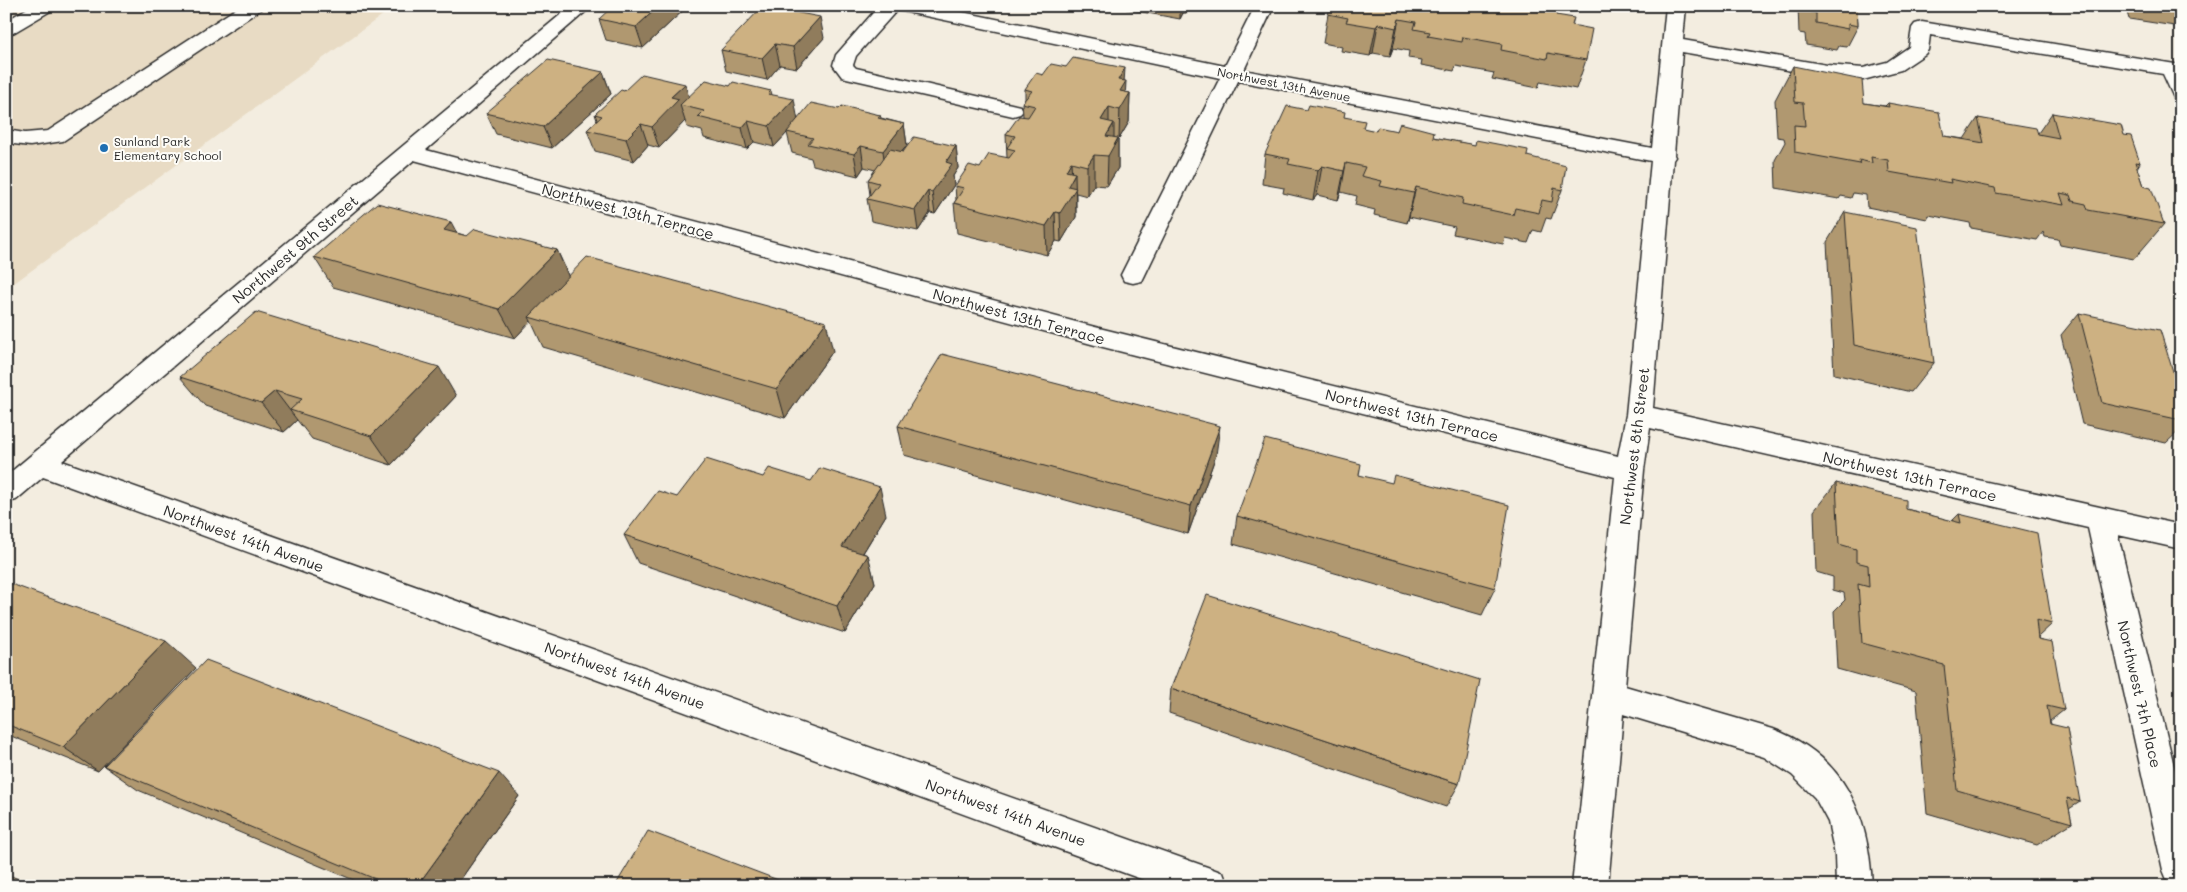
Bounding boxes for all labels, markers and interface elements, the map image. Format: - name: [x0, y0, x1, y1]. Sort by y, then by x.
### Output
- street label: Northwest 13th Avenue: [1216, 63, 1352, 105]
- place label: Sunland Park Elementary School: [114, 133, 222, 163]
- marker: Sunland Park Elementary School: [98, 142, 110, 154]
- street label: Northwest 13th Terrace: [540, 178, 716, 244]
- street label: Northwest 9th Street: [228, 190, 362, 308]
- street label: Northwest 13th Terrace: [931, 283, 1107, 349]
- street label: Northwest 8th Street: [1614, 366, 1654, 526]
- street label: Northwest 13th Terrace: [1323, 384, 1501, 446]
- street label: Northwest 13th Terrace: [1821, 446, 1999, 506]
- street label: Northwest 14th Avenue: [161, 500, 327, 576]
- street label: Northwest 7th Place: [2113, 618, 2167, 770]
- street label: Northwest 14th Avenue: [542, 637, 708, 713]
- street label: Northwest 14th Avenue: [923, 774, 1089, 850]

